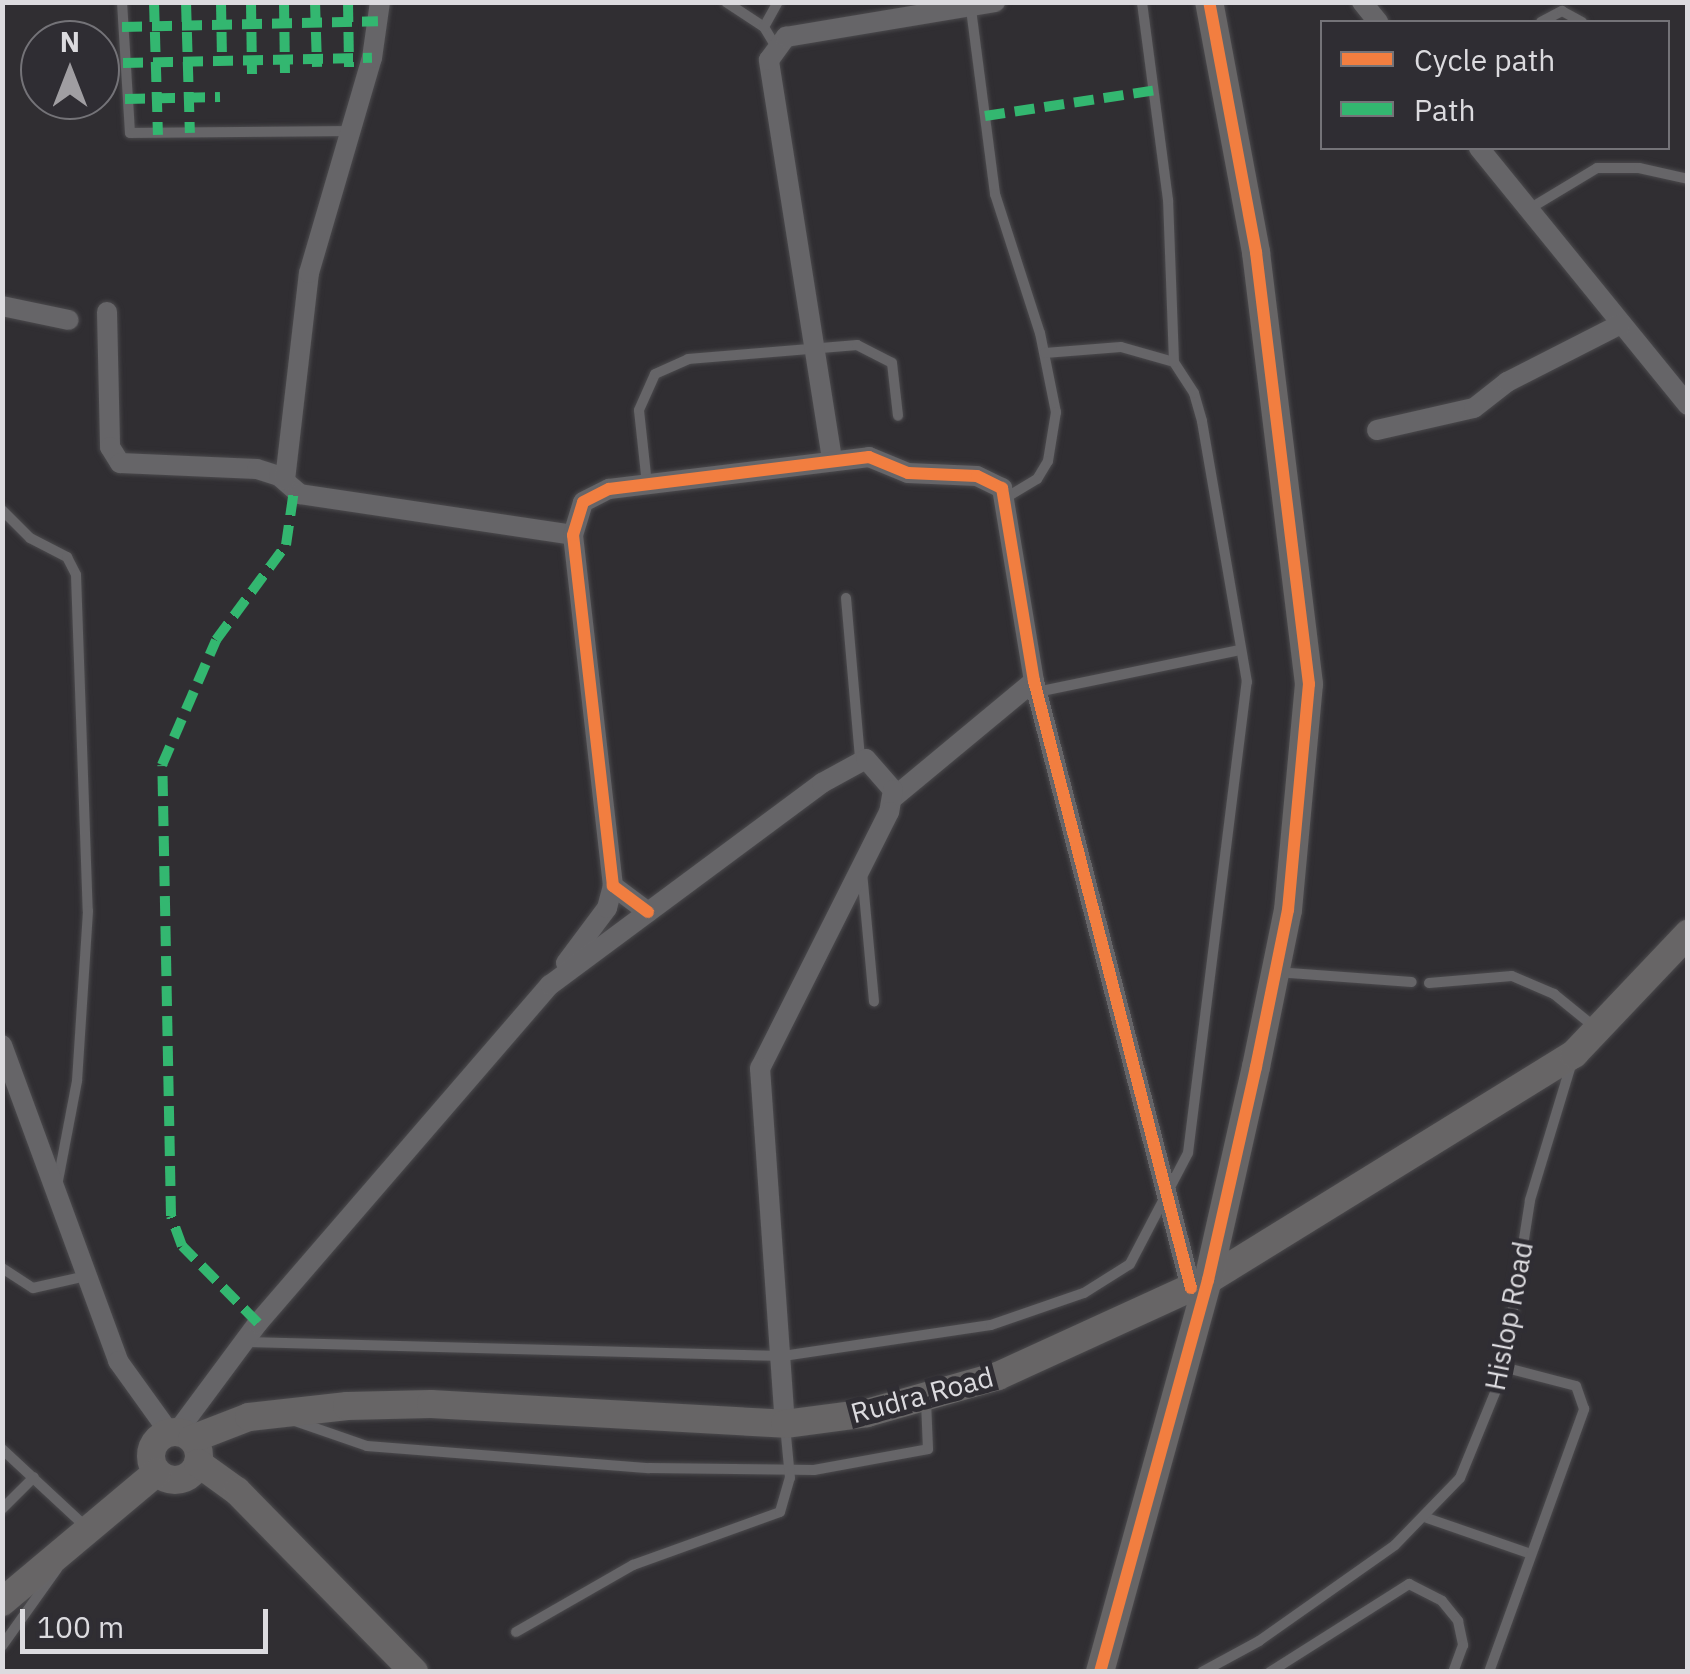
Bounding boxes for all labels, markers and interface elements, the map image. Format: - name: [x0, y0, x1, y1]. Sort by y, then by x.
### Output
- north arrow: [20, 20, 120, 120]
- legend: [1320, 20, 1670, 150]
- text: N: [60, 23, 80, 60]
- text: Cycle path: [1414, 40, 1555, 79]
- text: Path: [1414, 90, 1475, 129]
- street label: Hislop Road: [1478, 1239, 1540, 1393]
- street label: Rudra Road: [847, 1360, 997, 1430]
- scale bar: [25, 1589, 272, 1651]
- text: 100 m: [37, 1607, 124, 1646]

